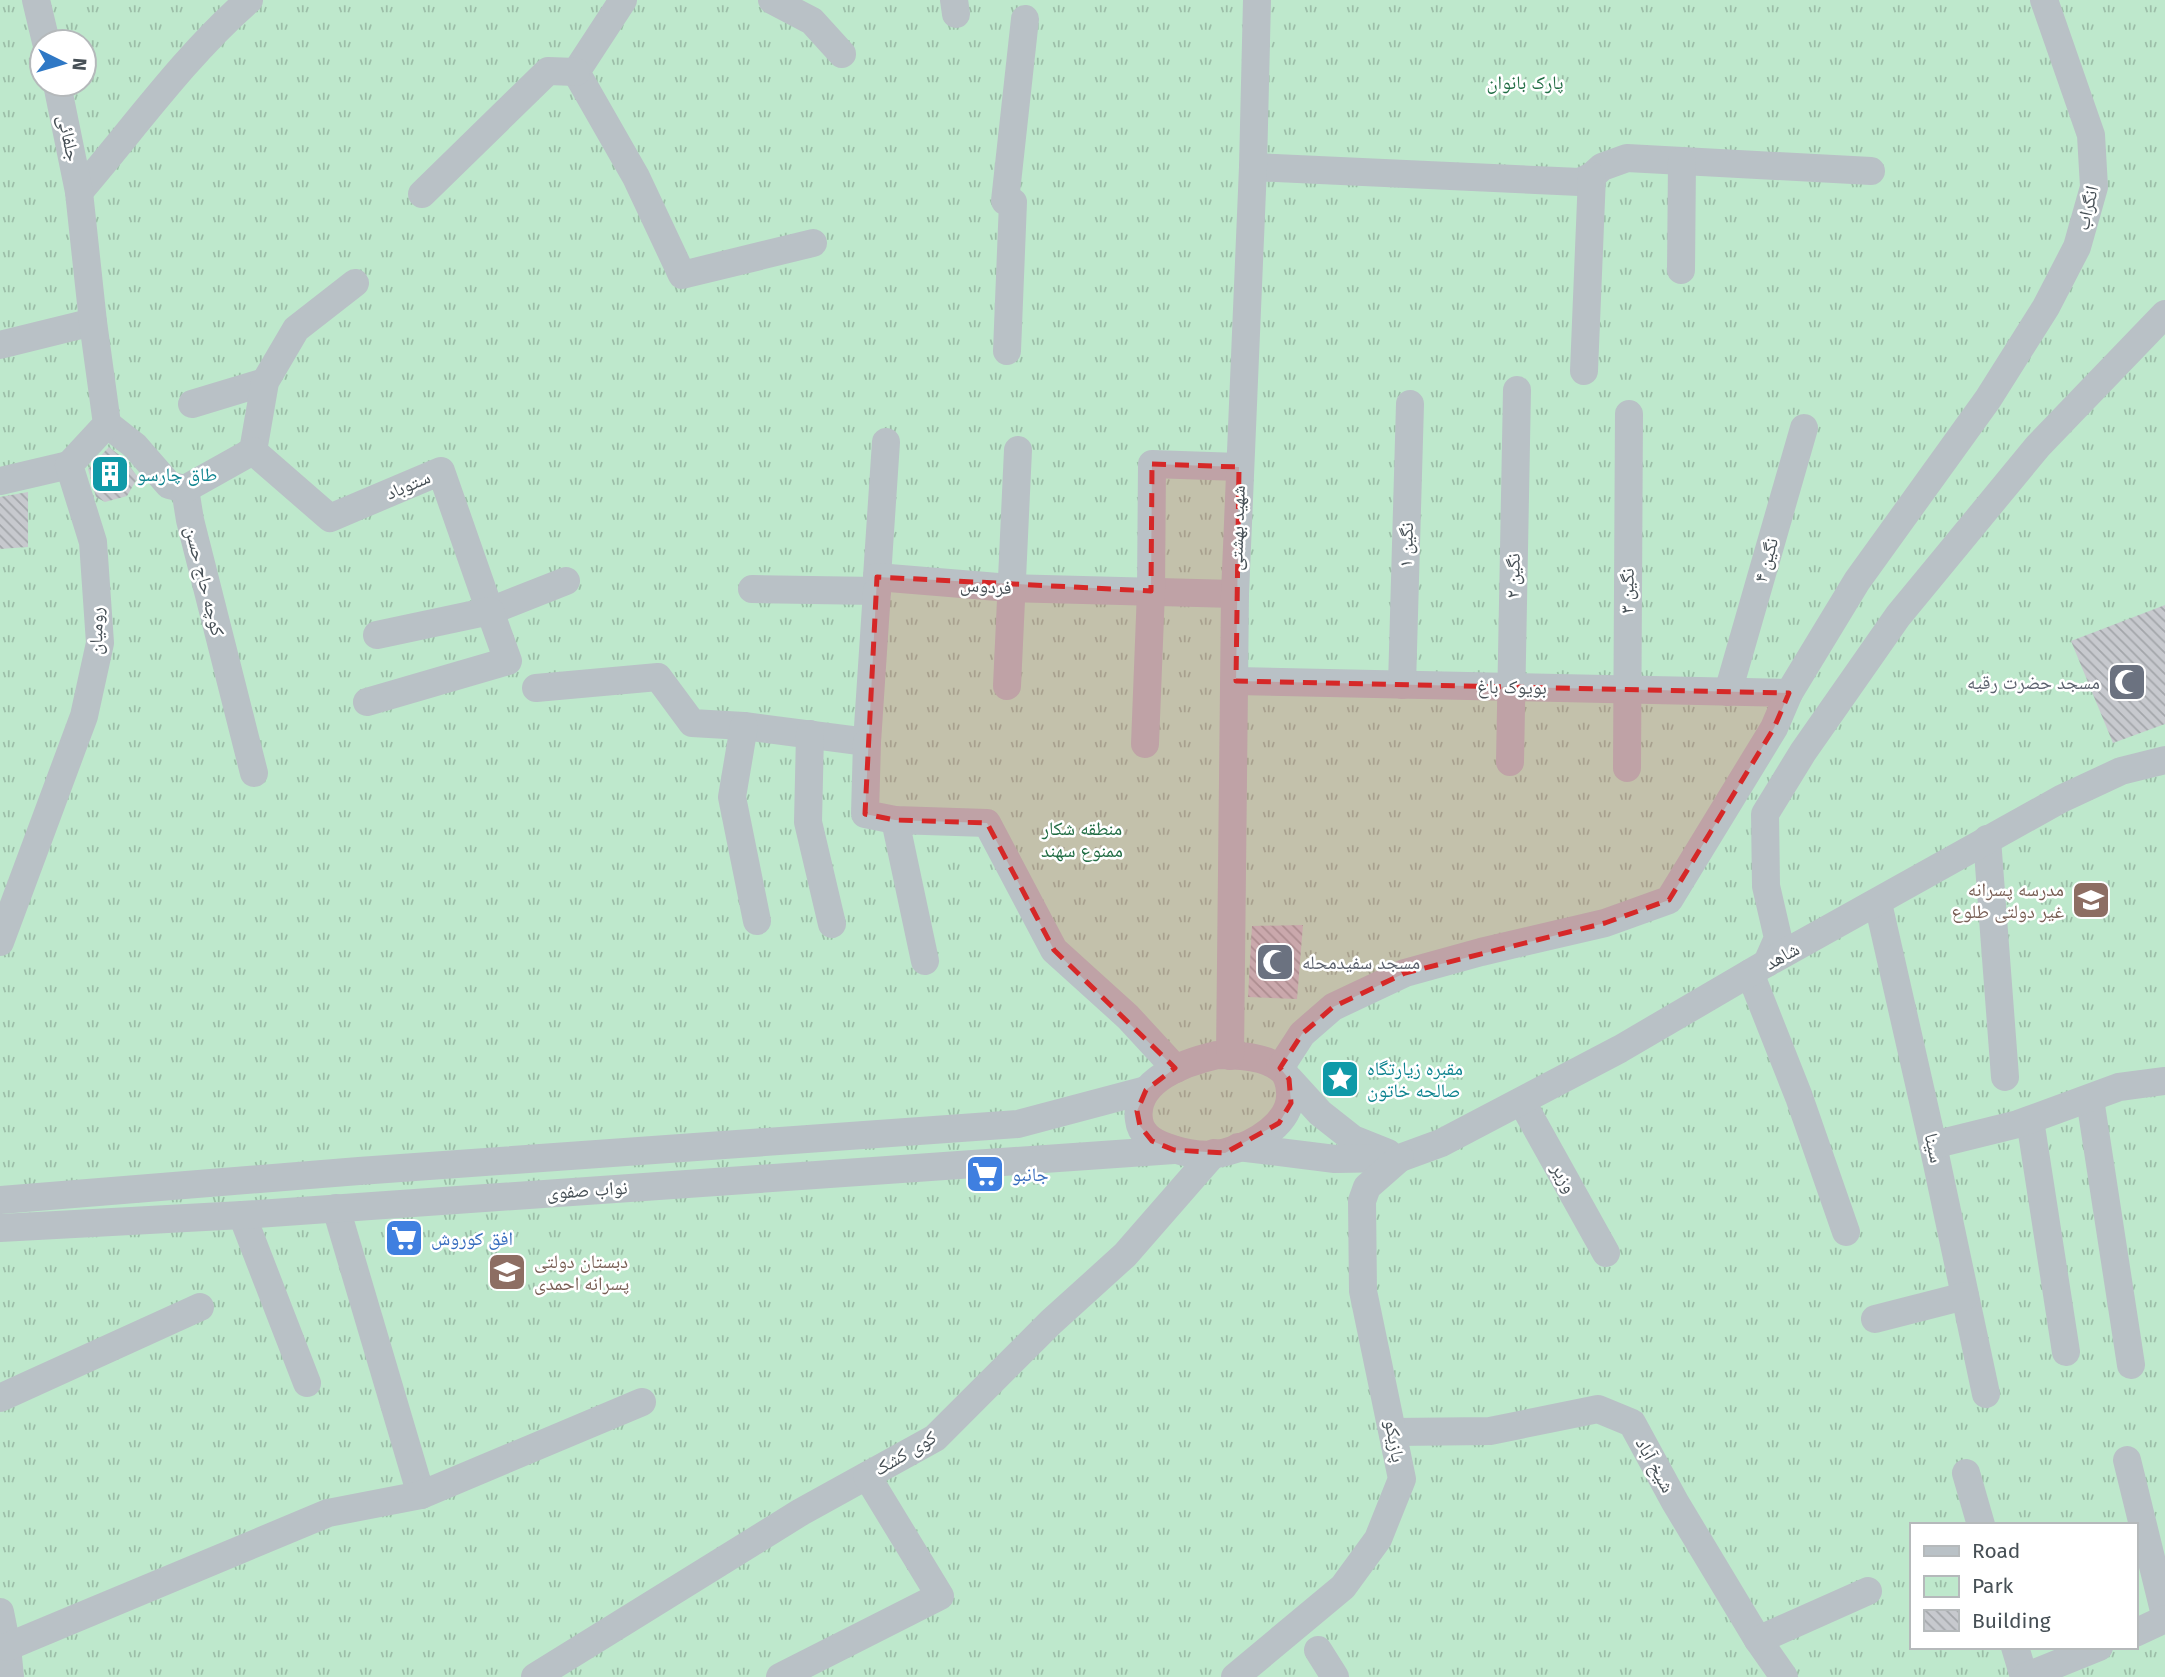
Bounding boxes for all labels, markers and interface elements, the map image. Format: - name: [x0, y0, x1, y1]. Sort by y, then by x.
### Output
- north arrow: [28, 28, 98, 98]
- text: N: [67, 57, 91, 72]
- park label: پارک بانوان: [1486, 71, 1564, 94]
- street label: جلفائی: [53, 113, 85, 163]
- street label: انگراب: [2071, 183, 2103, 233]
- building icon: طاق چارسو: [89, 453, 131, 495]
- place label: طاق چارسو: [137, 463, 217, 486]
- street label: ستوباد: [382, 465, 434, 505]
- street label: شهید بهشتی: [1224, 485, 1250, 571]
- street label: نگین ۱: [1394, 522, 1418, 568]
- street label: کوچه حاج حسن: [180, 524, 230, 638]
- street label: نگین ۴: [1749, 535, 1783, 585]
- street label: نگین ۲: [1501, 553, 1525, 599]
- street label: نگین ۳: [1615, 568, 1639, 614]
- street label: فردوس: [959, 573, 1013, 599]
- street label: رومیان: [84, 607, 108, 655]
- mosque icon: مسجد حضرت رقیه: [2106, 661, 2148, 703]
- place label: مسجد حضرت رقیه: [1967, 671, 2100, 694]
- street label: بویوک باغ: [1477, 675, 1547, 699]
- park label: منطقه شکار ممنوع سهند: [1041, 817, 1123, 862]
- place label: مدرسه پسرانه غیر دولتی طلوع: [1952, 878, 2064, 923]
- school or university icon: مدرسه پسرانه غیر دولتی طلوع: [2070, 879, 2112, 921]
- street label: شاهد: [1761, 937, 1803, 975]
- mosque icon: مسجد سفیدمحله: [1254, 941, 1296, 983]
- place label: مسجد سفیدمحله: [1302, 951, 1420, 974]
- place label: مقبره زیارتگاه صالحه خاتون: [1367, 1057, 1463, 1102]
- place icon: مقبره زیارتگاه صالحه خاتون: [1319, 1058, 1361, 1100]
- street label: سینا: [1920, 1131, 1948, 1165]
- supermarket icon: جانبو: [964, 1153, 1006, 1195]
- street label: وزیر: [1546, 1158, 1581, 1197]
- place label: جانبو: [1012, 1163, 1049, 1186]
- street label: نواب صفوی: [546, 1176, 628, 1204]
- supermarket icon: افق کوروش: [383, 1217, 425, 1259]
- place label: افق کوروش: [431, 1227, 513, 1250]
- place label: دبستان دولتی پسرانه احمدی: [534, 1250, 629, 1295]
- school or university icon: دبستان دولتی پسرانه احمدی: [486, 1251, 528, 1293]
- street label: پازیکو: [1380, 1418, 1410, 1464]
- street label: کوی کشک: [870, 1425, 940, 1481]
- street label: شیخ آباد: [1630, 1433, 1679, 1497]
- legend: [1910, 1523, 2137, 1649]
- text: Road: [1972, 1538, 2020, 1564]
- text: Park: [1972, 1573, 2014, 1599]
- text: Building: [1972, 1608, 2051, 1634]

